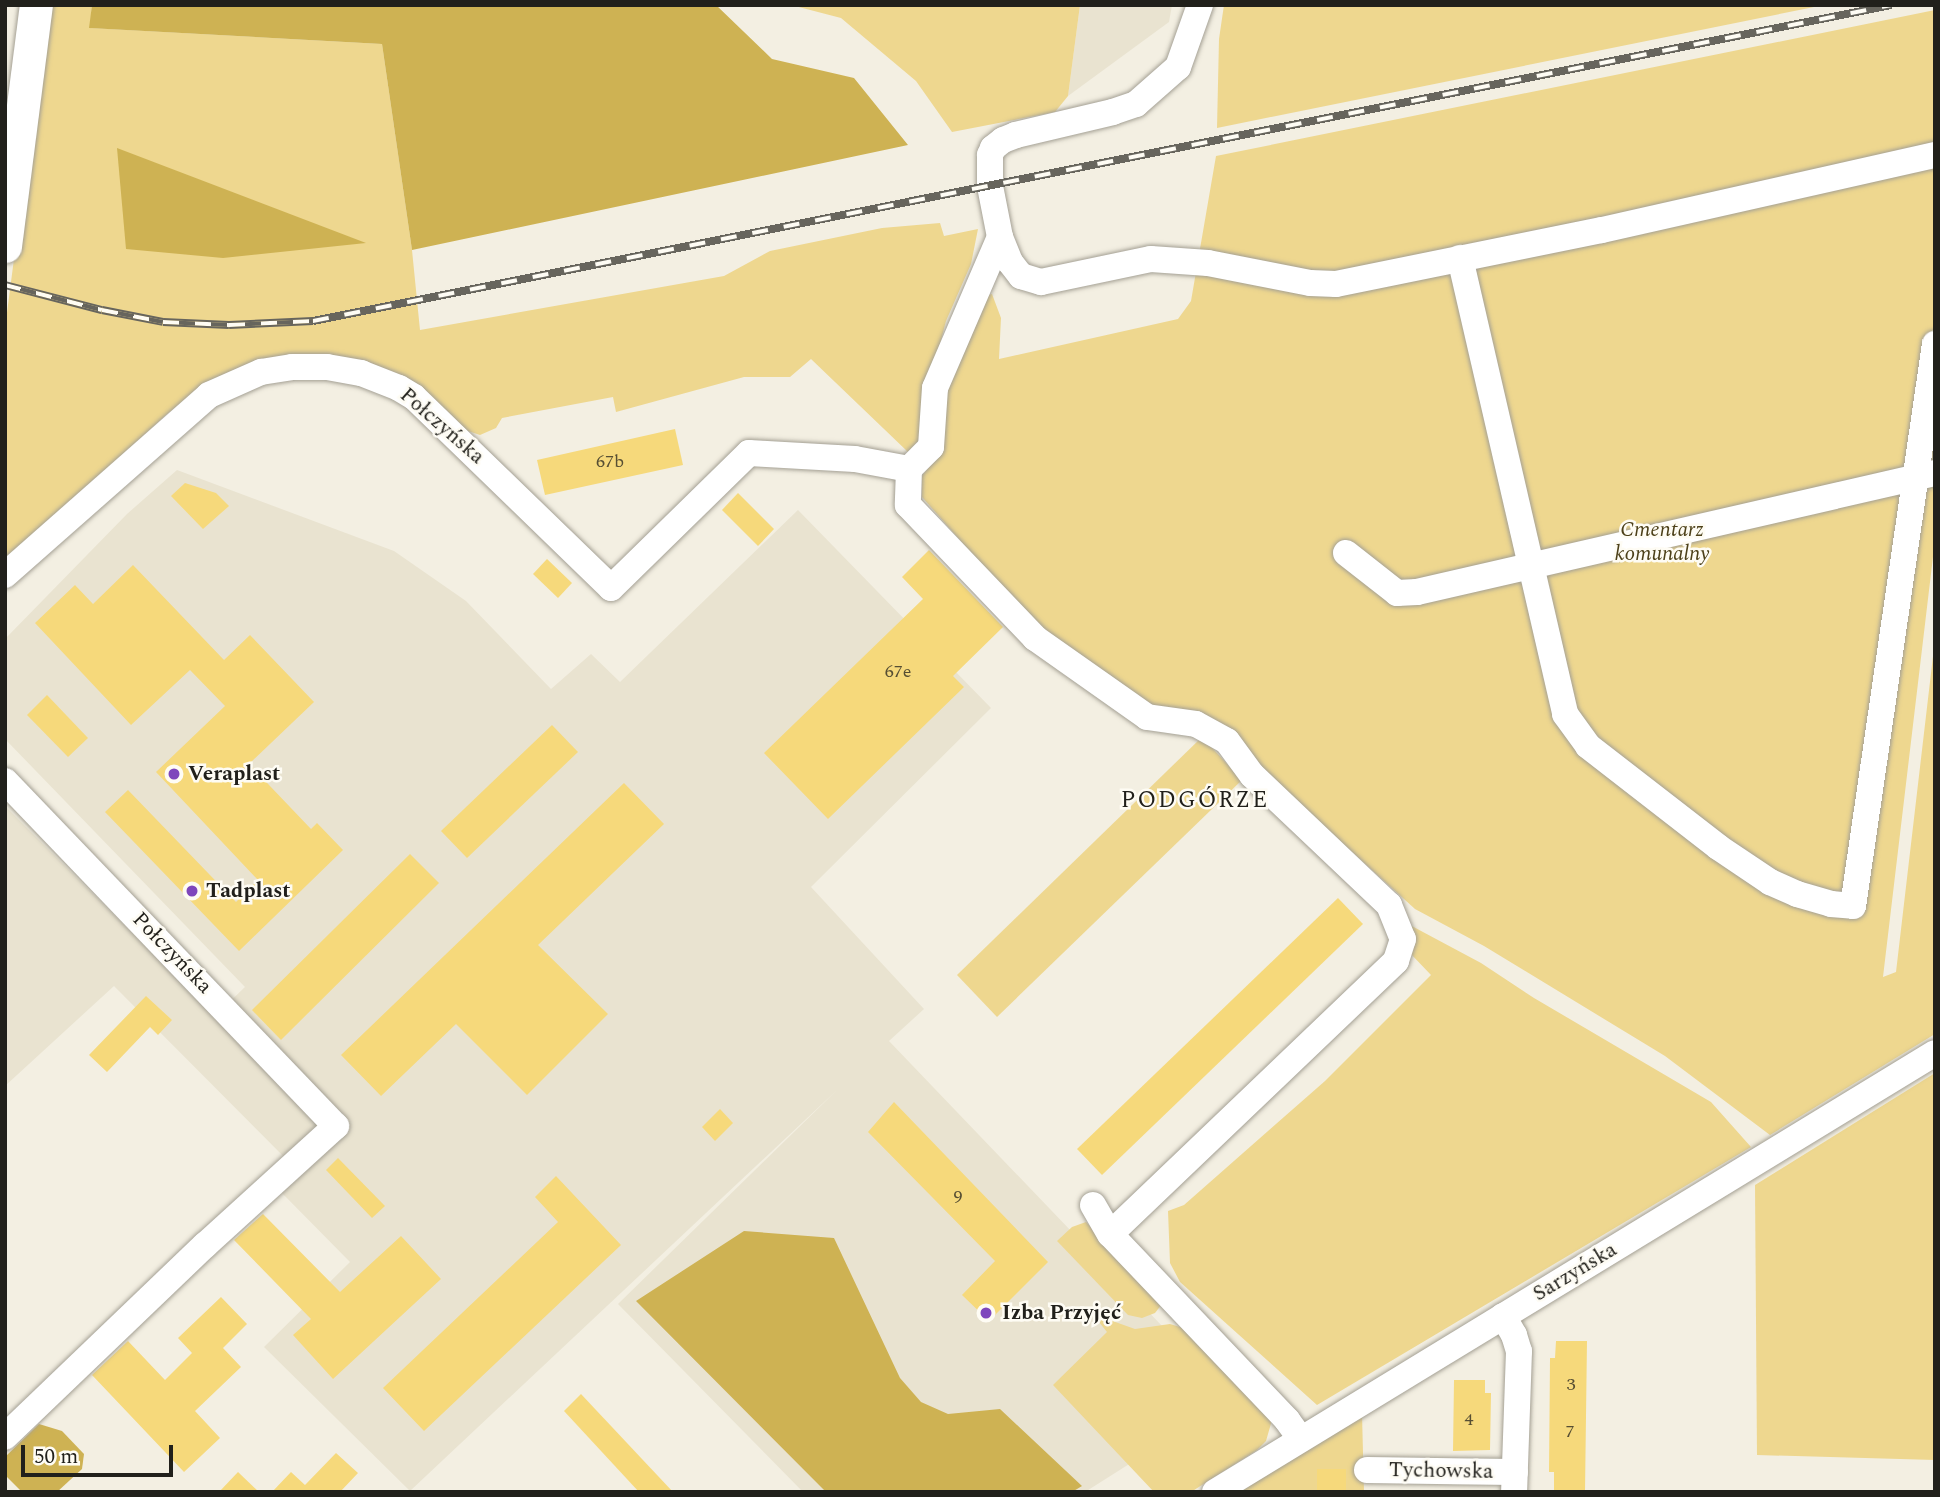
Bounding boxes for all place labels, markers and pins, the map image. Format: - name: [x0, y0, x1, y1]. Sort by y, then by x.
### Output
- place label: Veraplast: [188, 761, 280, 787]
- marker: Veraplast: [166, 766, 182, 782]
- place label: Tadplast: [206, 878, 290, 904]
- marker: Tadplast: [184, 883, 200, 899]
- place label: Izba Przyjęć: [1002, 1300, 1121, 1326]
- marker: Izba Przyjęć: [976, 1303, 996, 1323]

